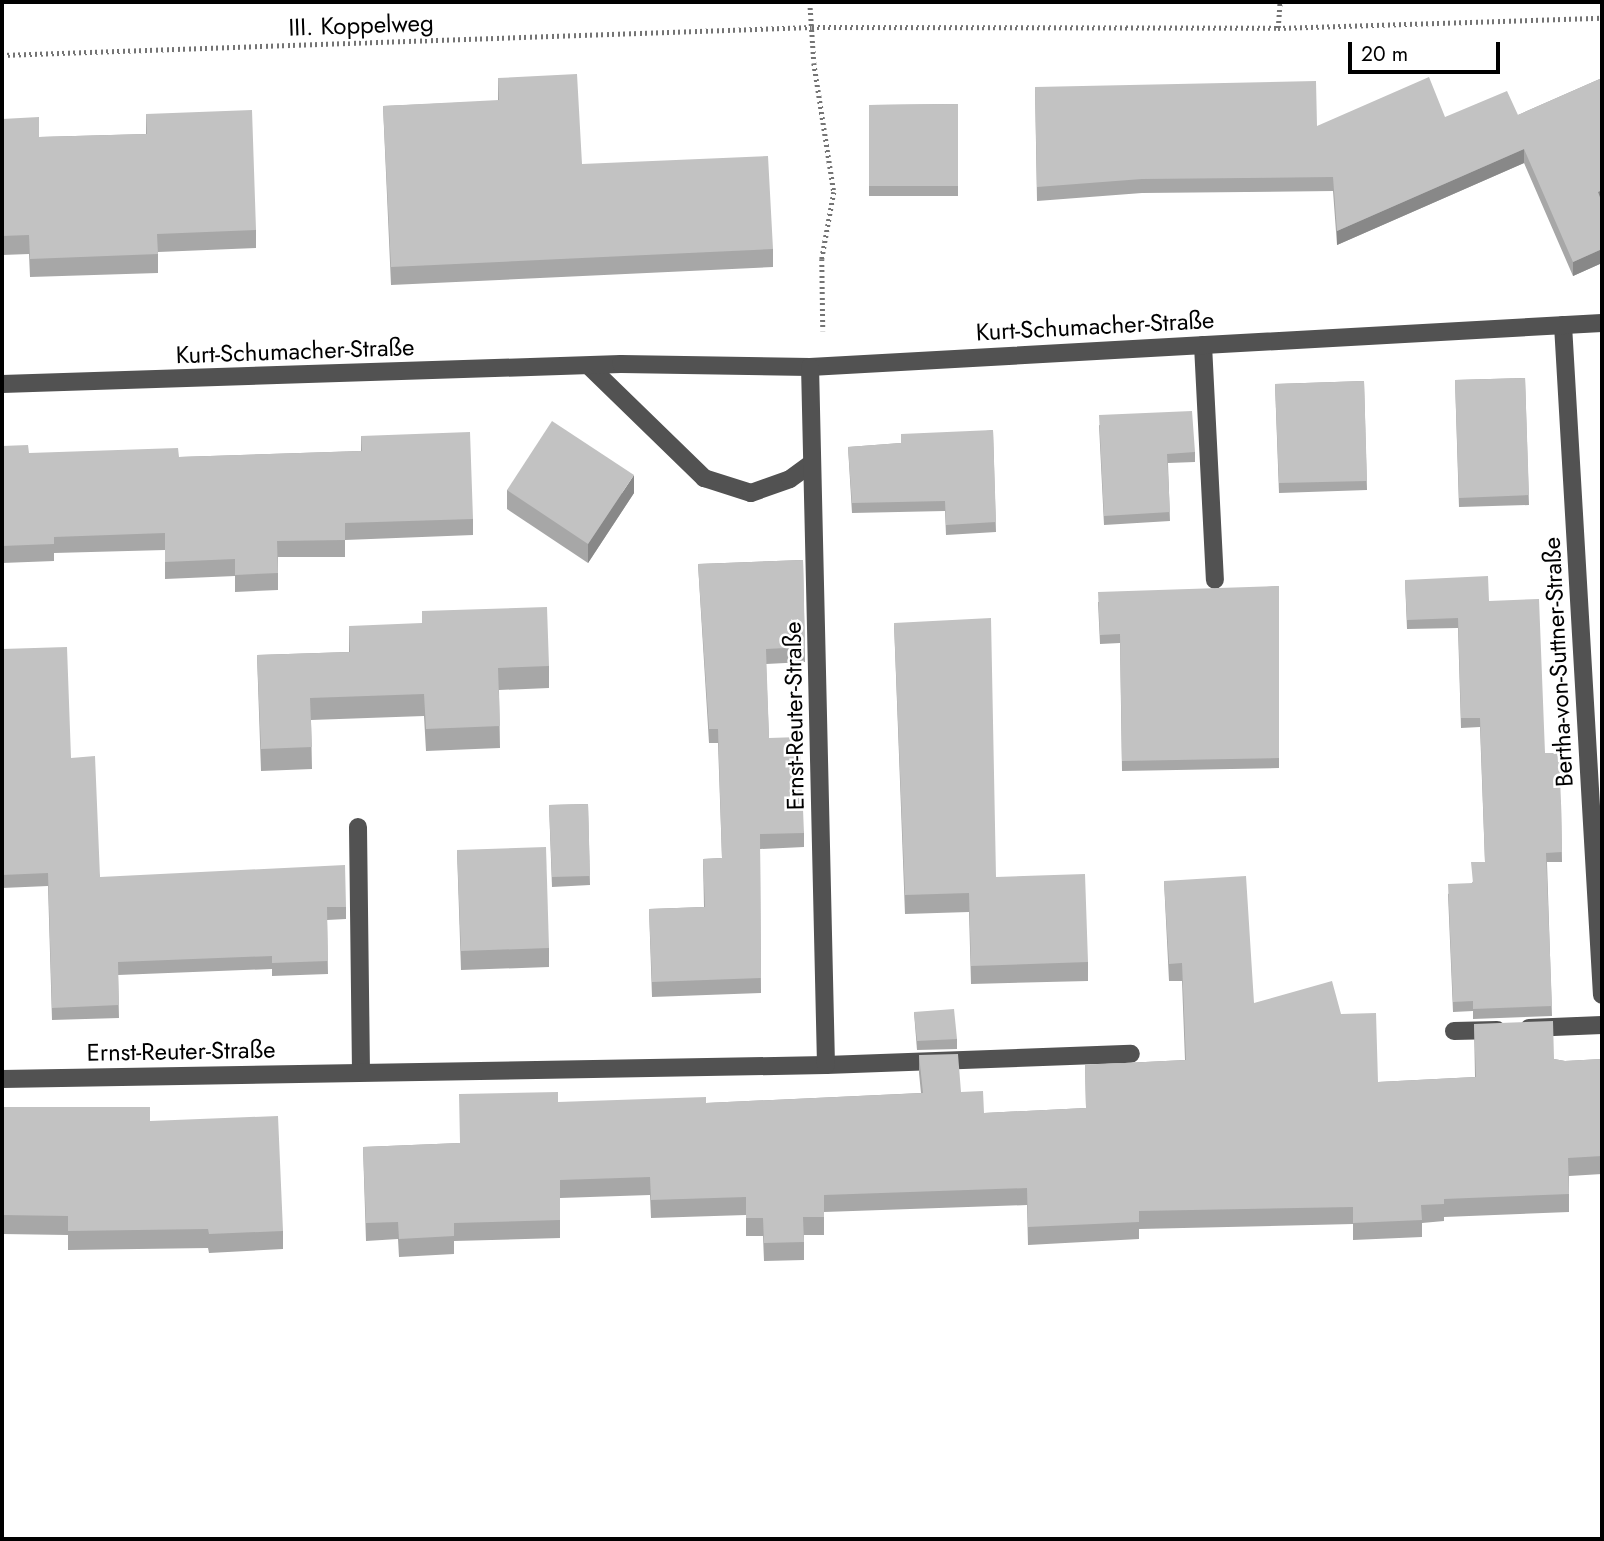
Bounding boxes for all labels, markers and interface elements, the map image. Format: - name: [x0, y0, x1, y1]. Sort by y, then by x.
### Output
- street label: III. Koppelweg: [288, 8, 434, 42]
- scale bar: [1352, 28, 1504, 72]
- text: 20 m: [1361, 39, 1408, 69]
- street label: Kurt-Schumacher-Straße: [975, 305, 1215, 347]
- street label: Kurt-Schumacher-Straße: [175, 332, 415, 370]
- street label: Bertha-von-Suttner-Straße: [1537, 536, 1579, 788]
- street label: Ernst-Reuter-Straße: [778, 621, 810, 811]
- street label: Ernst-Reuter-Straße: [86, 1035, 276, 1067]

